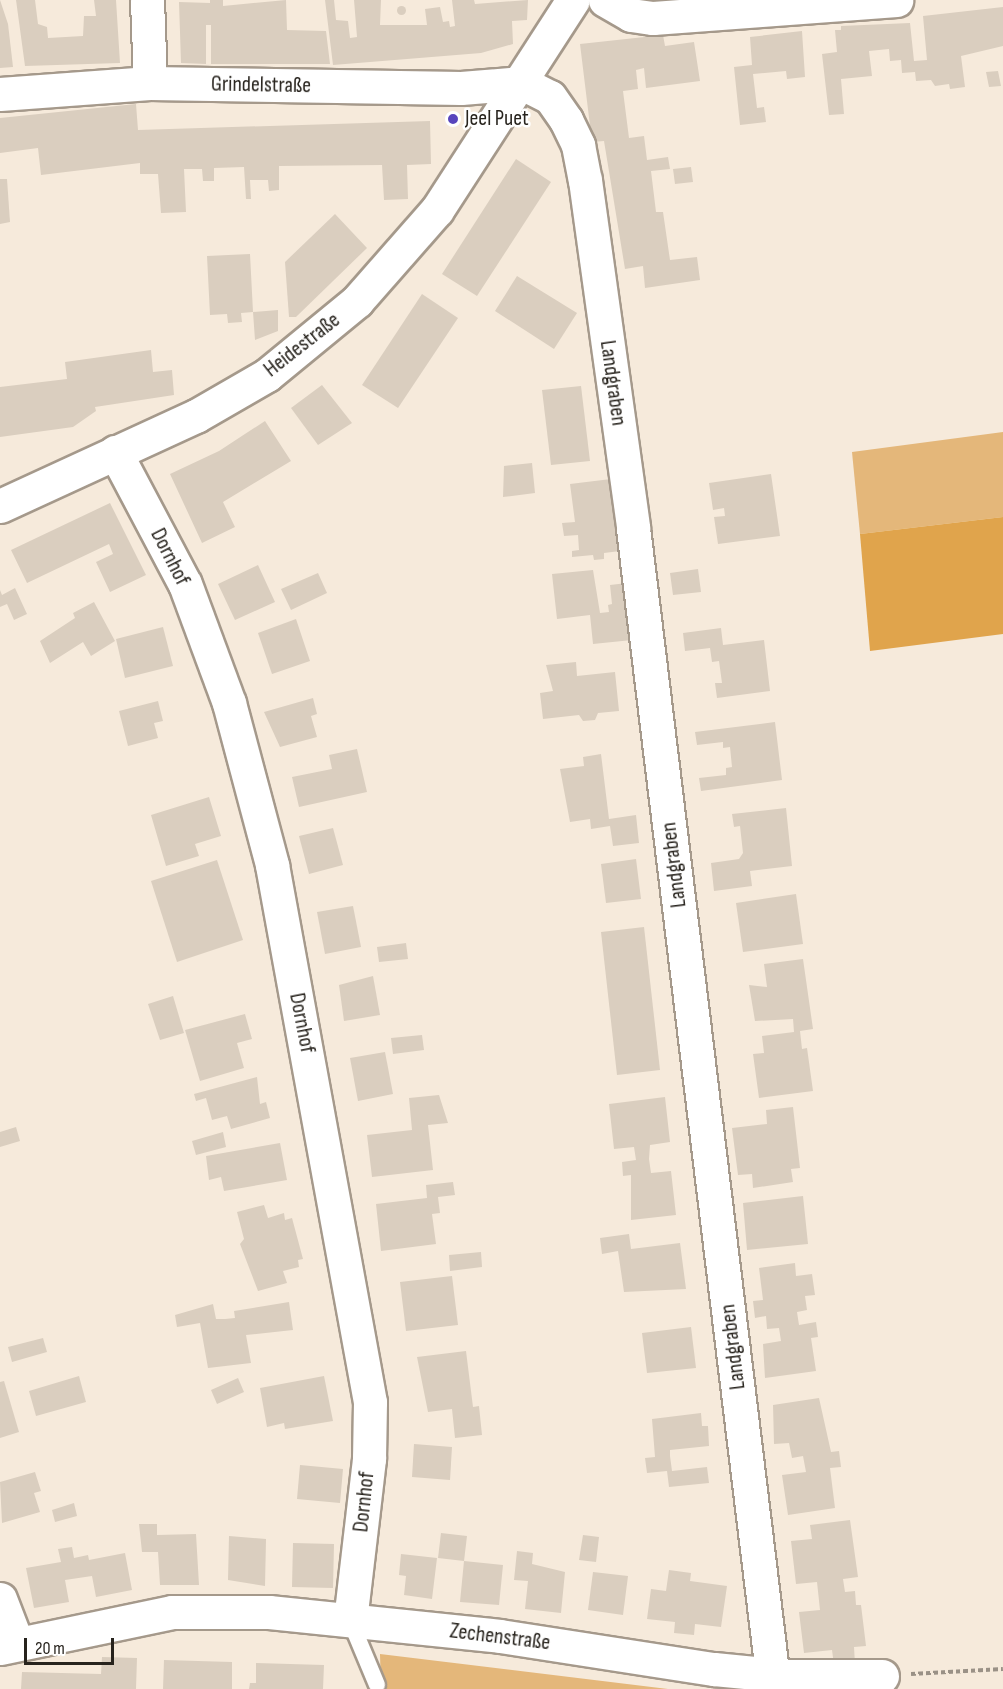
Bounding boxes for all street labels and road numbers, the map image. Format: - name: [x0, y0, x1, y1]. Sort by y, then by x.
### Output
- street label: Grindelstraße: [211, 71, 311, 99]
- street label: Heidestraße: [259, 307, 345, 383]
- street label: Landgraben: [594, 339, 632, 427]
- street label: Dornhof: [145, 524, 195, 590]
- street label: Landgraben: [656, 821, 692, 909]
- street label: Dornhof: [283, 991, 321, 1055]
- street label: Landgraben: [715, 1303, 751, 1391]
- street label: Dornhof: [348, 1471, 380, 1533]
- street label: Zechenstraße: [448, 1618, 552, 1656]

